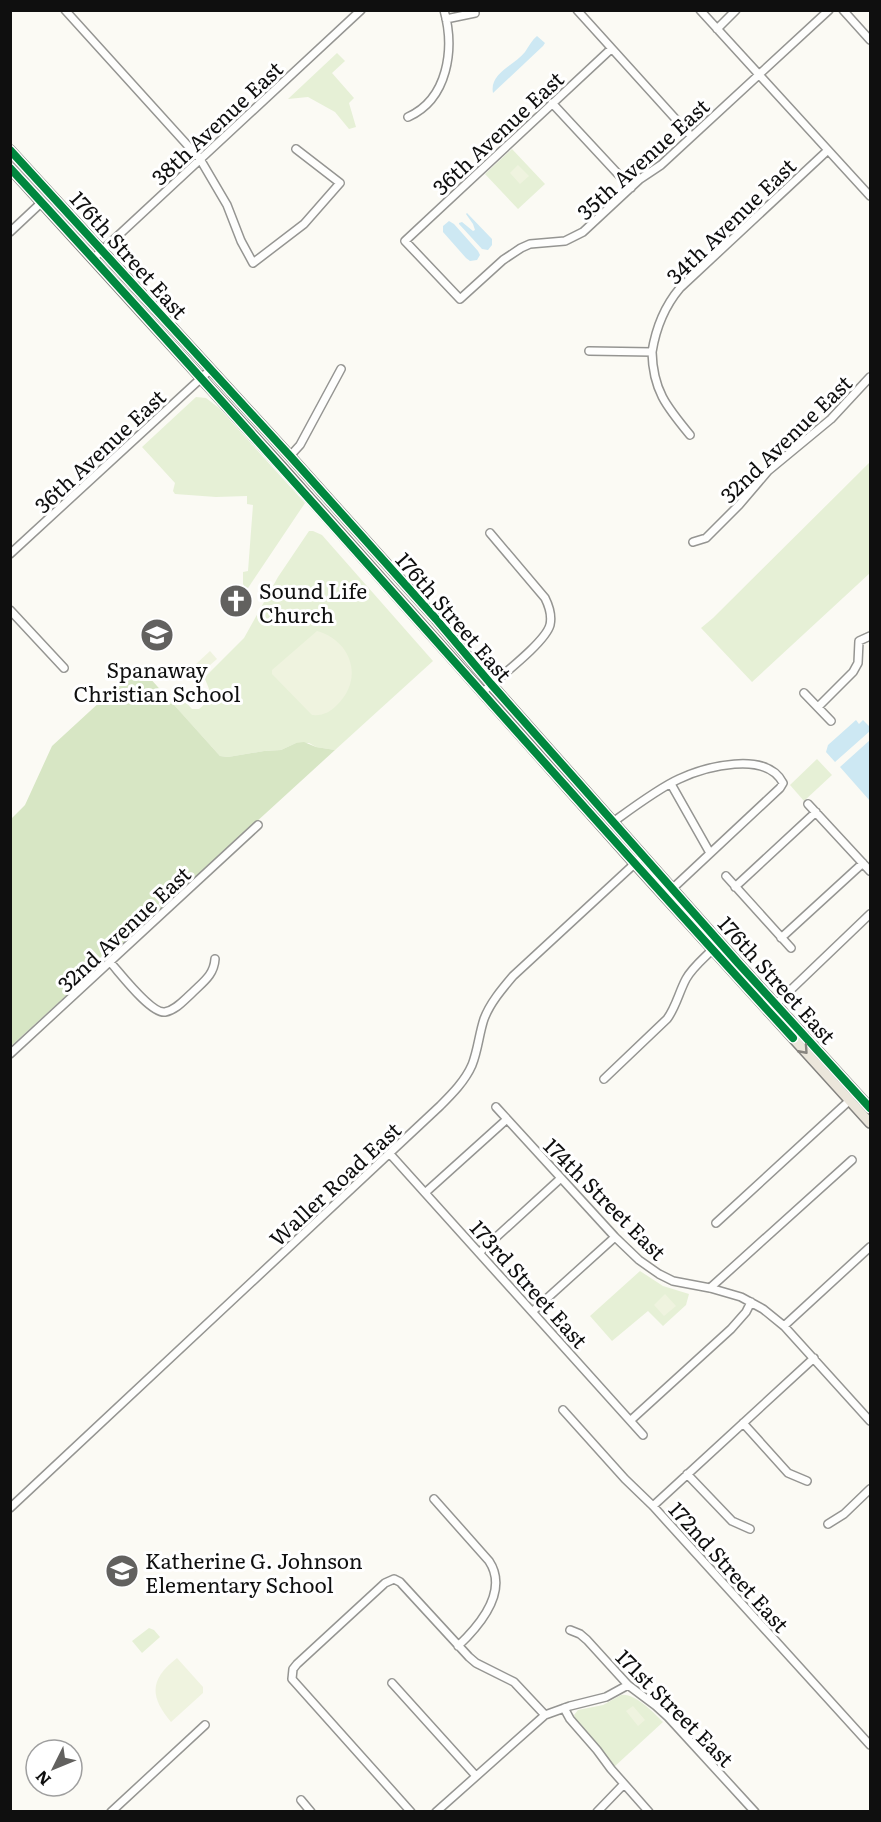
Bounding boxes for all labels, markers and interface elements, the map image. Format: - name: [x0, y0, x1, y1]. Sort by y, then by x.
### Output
- street label: 38th Avenue East: [143, 52, 289, 191]
- street label: 36th Avenue East: [424, 63, 570, 201]
- street label: 35th Avenue East: [569, 90, 715, 226]
- street label: 34th Avenue East: [658, 150, 802, 290]
- street label: 176th Street East: [64, 183, 196, 325]
- street label: 32nd Avenue East: [712, 367, 858, 509]
- street label: 36th Avenue East: [26, 381, 172, 519]
- street label: 176th Street East: [390, 544, 520, 688]
- place label: Sound Life Church: [259, 574, 367, 629]
- church icon: Sound Life Church: [218, 583, 254, 619]
- school or university icon: Spanaway Christian School: [139, 617, 175, 653]
- place label: Spanaway Christian School: [73, 653, 241, 708]
- street label: 32nd Avenue East: [49, 858, 197, 998]
- street label: 176th Street East: [712, 908, 844, 1050]
- one-way arrow: [797, 1043, 808, 1054]
- street label: Waller Road East: [261, 1113, 407, 1252]
- street label: 174th Street East: [538, 1130, 675, 1267]
- street label: 173rd Street East: [464, 1212, 596, 1354]
- street label: 172nd Street East: [663, 1494, 798, 1639]
- place label: Katherine G. Johnson Elementary School: [145, 1544, 363, 1599]
- school or university icon: Katherine G. Johnson Elementary School: [104, 1553, 140, 1589]
- street label: 171st Street East: [610, 1641, 742, 1773]
- north arrow: [24, 1738, 84, 1798]
- text: N: [29, 1766, 56, 1792]

